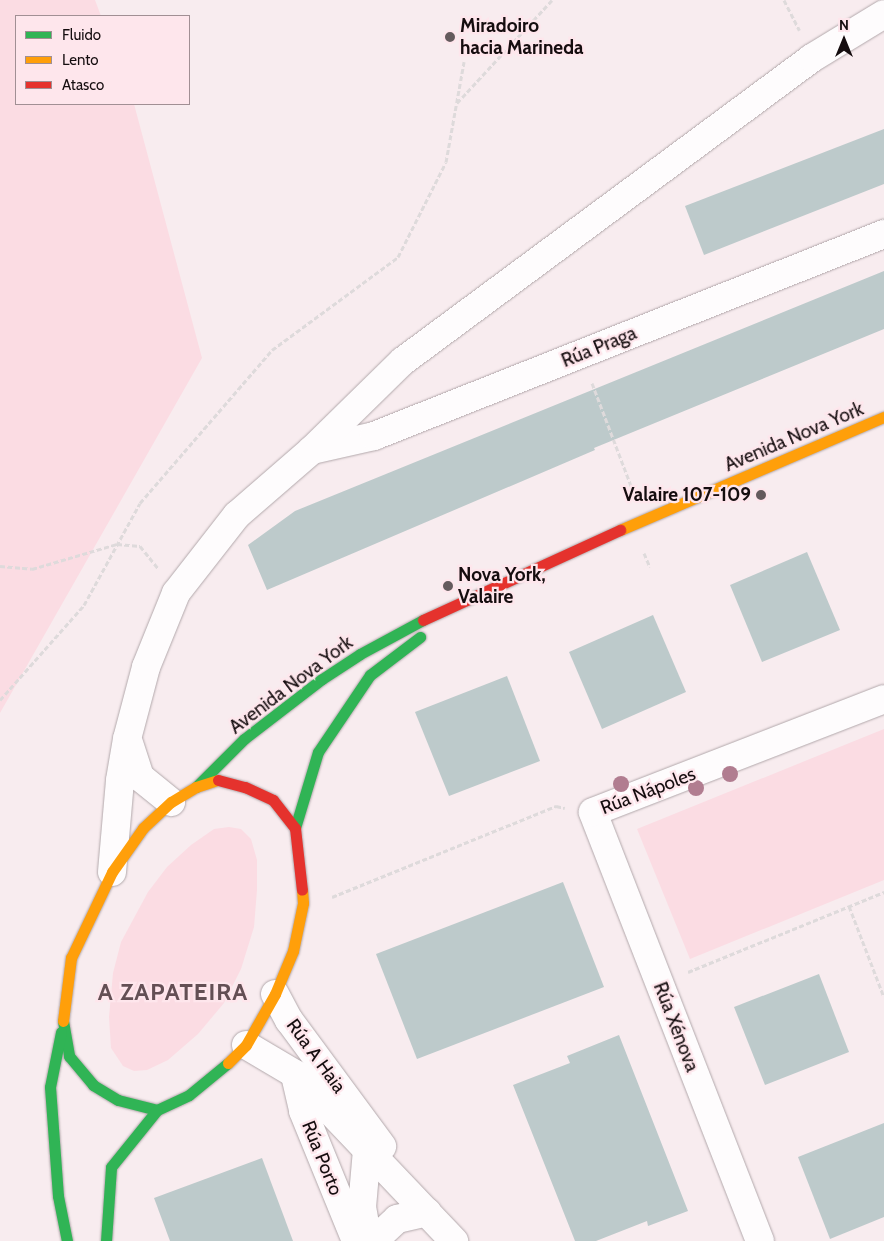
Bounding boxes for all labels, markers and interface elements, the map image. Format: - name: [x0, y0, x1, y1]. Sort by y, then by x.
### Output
- legend: [15, 15, 190, 105]
- place label: Miradoiro hacia Marineda: [460, 15, 583, 59]
- north arrow: [819, 15, 869, 65]
- text: N: [839, 16, 849, 34]
- text: Fluido: [62, 26, 101, 44]
- marker: Miradoiro hacia Marineda: [444, 31, 456, 43]
- text: Lento: [62, 51, 99, 69]
- text: Atasco: [62, 76, 104, 94]
- street label: Rúa Praga: [558, 322, 640, 372]
- street label: Avenida Nova York: [721, 397, 867, 477]
- place label: Valaire 107-109: [623, 484, 751, 506]
- marker: Valaire 107-109: [755, 489, 767, 501]
- place label: Nova York, Valaire: [458, 564, 546, 608]
- marker: Nova York, Valaire: [442, 580, 454, 592]
- street label: Avenida Nova York: [225, 631, 357, 739]
- street label: Rúa Nápoles: [597, 762, 699, 820]
- district label: A ZAPATEIRA: [96, 978, 250, 1006]
- street label: Rúa Xénova: [648, 979, 704, 1075]
- street label: Rúa A Haia: [281, 1014, 351, 1098]
- street label: Rúa Porto: [297, 1117, 347, 1199]

